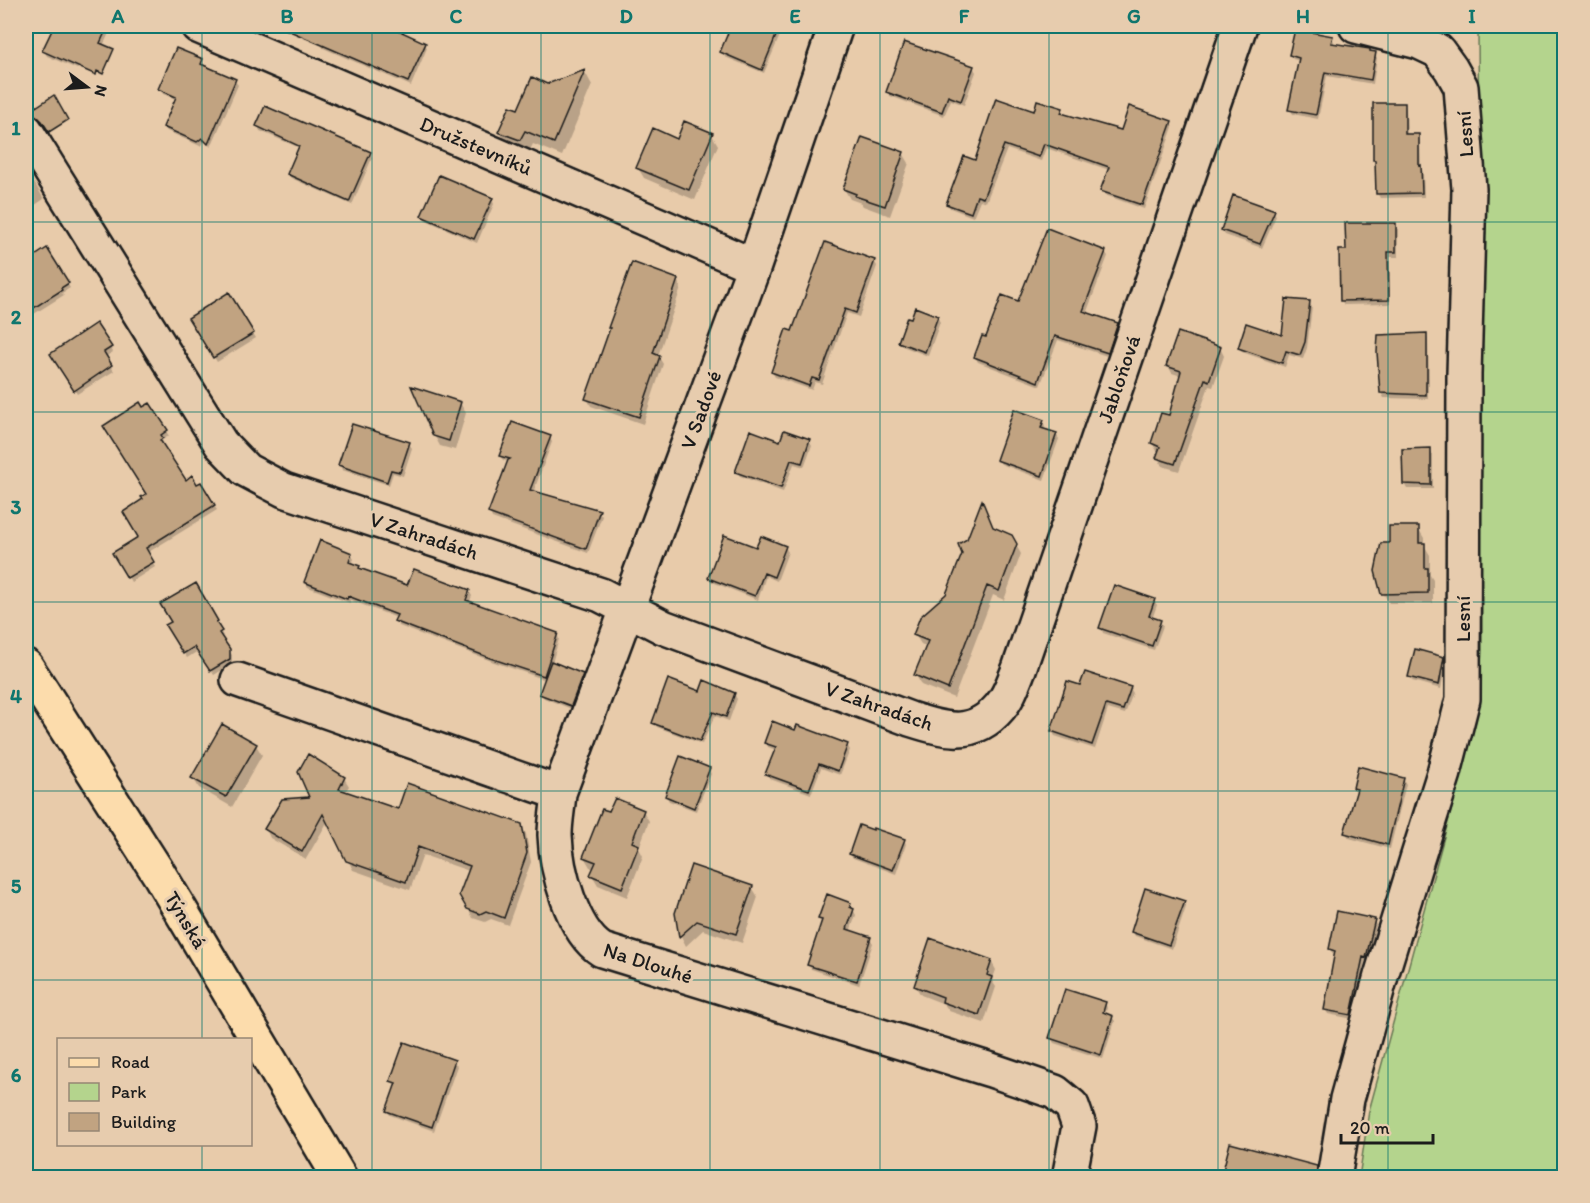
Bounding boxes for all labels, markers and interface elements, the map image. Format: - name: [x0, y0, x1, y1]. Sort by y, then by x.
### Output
- text: A: [111, 4, 125, 28]
- text: B: [281, 4, 294, 28]
- text: C: [450, 4, 463, 28]
- text: D: [619, 4, 633, 28]
- text: E: [789, 4, 801, 28]
- text: F: [959, 4, 970, 28]
- text: G: [1127, 4, 1141, 28]
- text: H: [1296, 4, 1310, 28]
- text: I: [1468, 4, 1476, 28]
- north arrow: [57, 57, 117, 117]
- text: N: [90, 83, 112, 99]
- street label: Lesní: [1450, 109, 1479, 158]
- street label: Družstevníků: [416, 111, 536, 181]
- text: 1: [11, 116, 21, 140]
- text: 2: [11, 305, 22, 329]
- street label: Jabloňová: [1092, 331, 1145, 426]
- street label: V Sadové: [675, 367, 726, 453]
- text: 3: [11, 495, 22, 519]
- street label: V Zahradách: [367, 506, 482, 565]
- street label: Lesní: [1450, 595, 1475, 642]
- street label: V Zahradách: [822, 675, 937, 736]
- text: 4: [10, 684, 22, 708]
- text: 5: [11, 874, 22, 898]
- street label: Týnská: [160, 887, 213, 953]
- street label: Na Dlouhé: [600, 936, 696, 989]
- legend: [57, 1038, 252, 1146]
- text: Road: [111, 1051, 150, 1073]
- text: 6: [11, 1063, 22, 1087]
- text: Park: [111, 1081, 146, 1103]
- scale bar: [1341, 1107, 1432, 1145]
- text: Building: [111, 1111, 177, 1133]
- text: 20 m: [1350, 1117, 1390, 1139]

